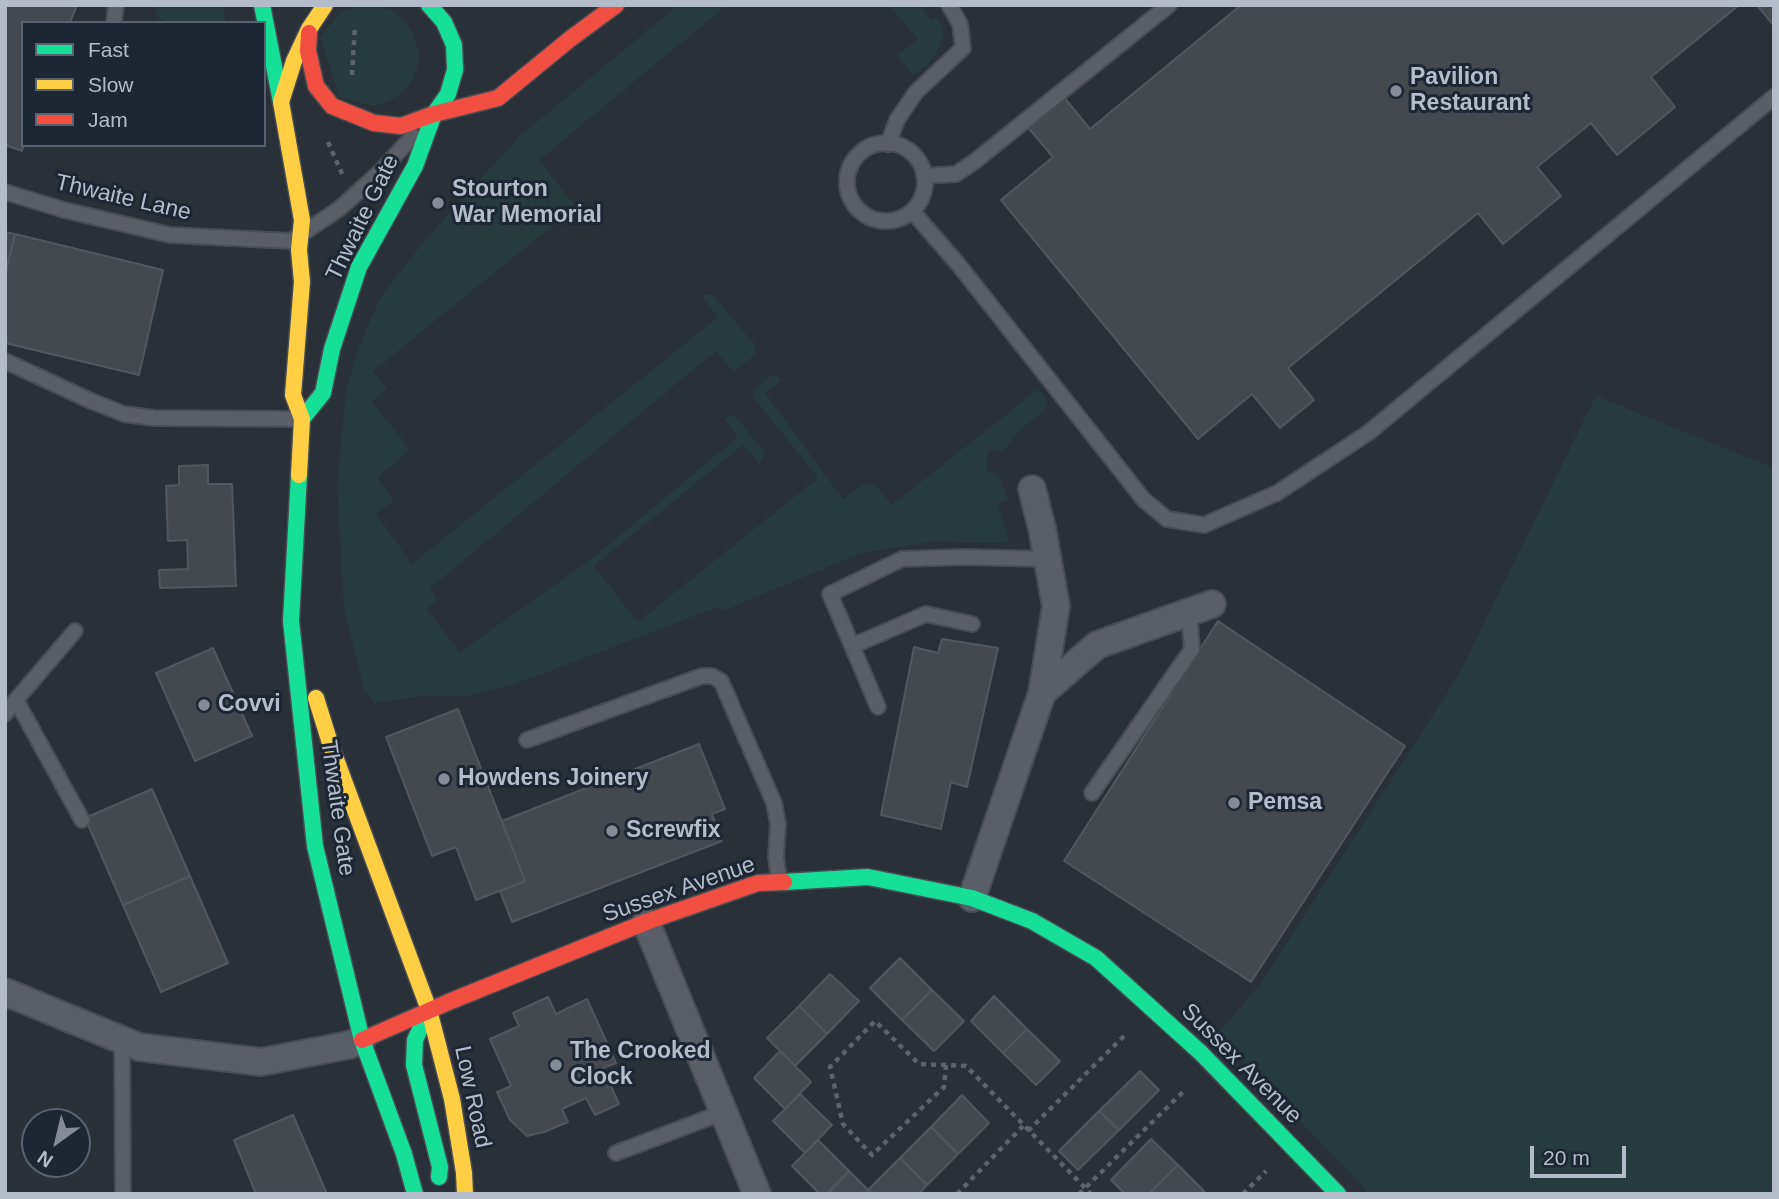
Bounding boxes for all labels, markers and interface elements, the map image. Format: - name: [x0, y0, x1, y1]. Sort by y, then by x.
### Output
- legend: [21, 21, 266, 147]
- text: Fast: [88, 38, 129, 61]
- place label: Pavilion Restaurant: [1410, 64, 1530, 118]
- text: Slow: [88, 73, 134, 96]
- marker: Pavilion Restaurant: [1388, 83, 1404, 99]
- text: Jam: [88, 108, 128, 131]
- street label: Thwaite Gate: [321, 150, 405, 286]
- street label: Thwaite Lane: [53, 169, 193, 227]
- place label: Stourton War Memorial: [452, 176, 602, 230]
- marker: Stourton War Memorial: [430, 195, 446, 211]
- place label: Covvi: [218, 691, 281, 719]
- marker: Covvi: [196, 697, 212, 713]
- street label: Thwaite Gate: [314, 738, 360, 878]
- place label: Howdens Joinery: [458, 765, 648, 793]
- marker: Howdens Joinery: [436, 771, 452, 787]
- place label: Pemsa: [1248, 789, 1322, 817]
- marker: Pemsa: [1226, 795, 1242, 811]
- place label: Screwfix: [626, 817, 721, 845]
- marker: Screwfix: [604, 823, 620, 839]
- street label: Sussex Avenue: [599, 851, 759, 929]
- street label: Sussex Avenue: [1175, 998, 1307, 1130]
- place label: The Crooked Clock: [570, 1038, 711, 1092]
- street label: Low Road: [448, 1043, 496, 1151]
- marker: The Crooked Clock: [548, 1057, 564, 1073]
- north arrow: [21, 1108, 91, 1178]
- scale bar: [1534, 1132, 1630, 1176]
- text: 20 m: [1543, 1146, 1590, 1169]
- text: N: [34, 1147, 57, 1172]

